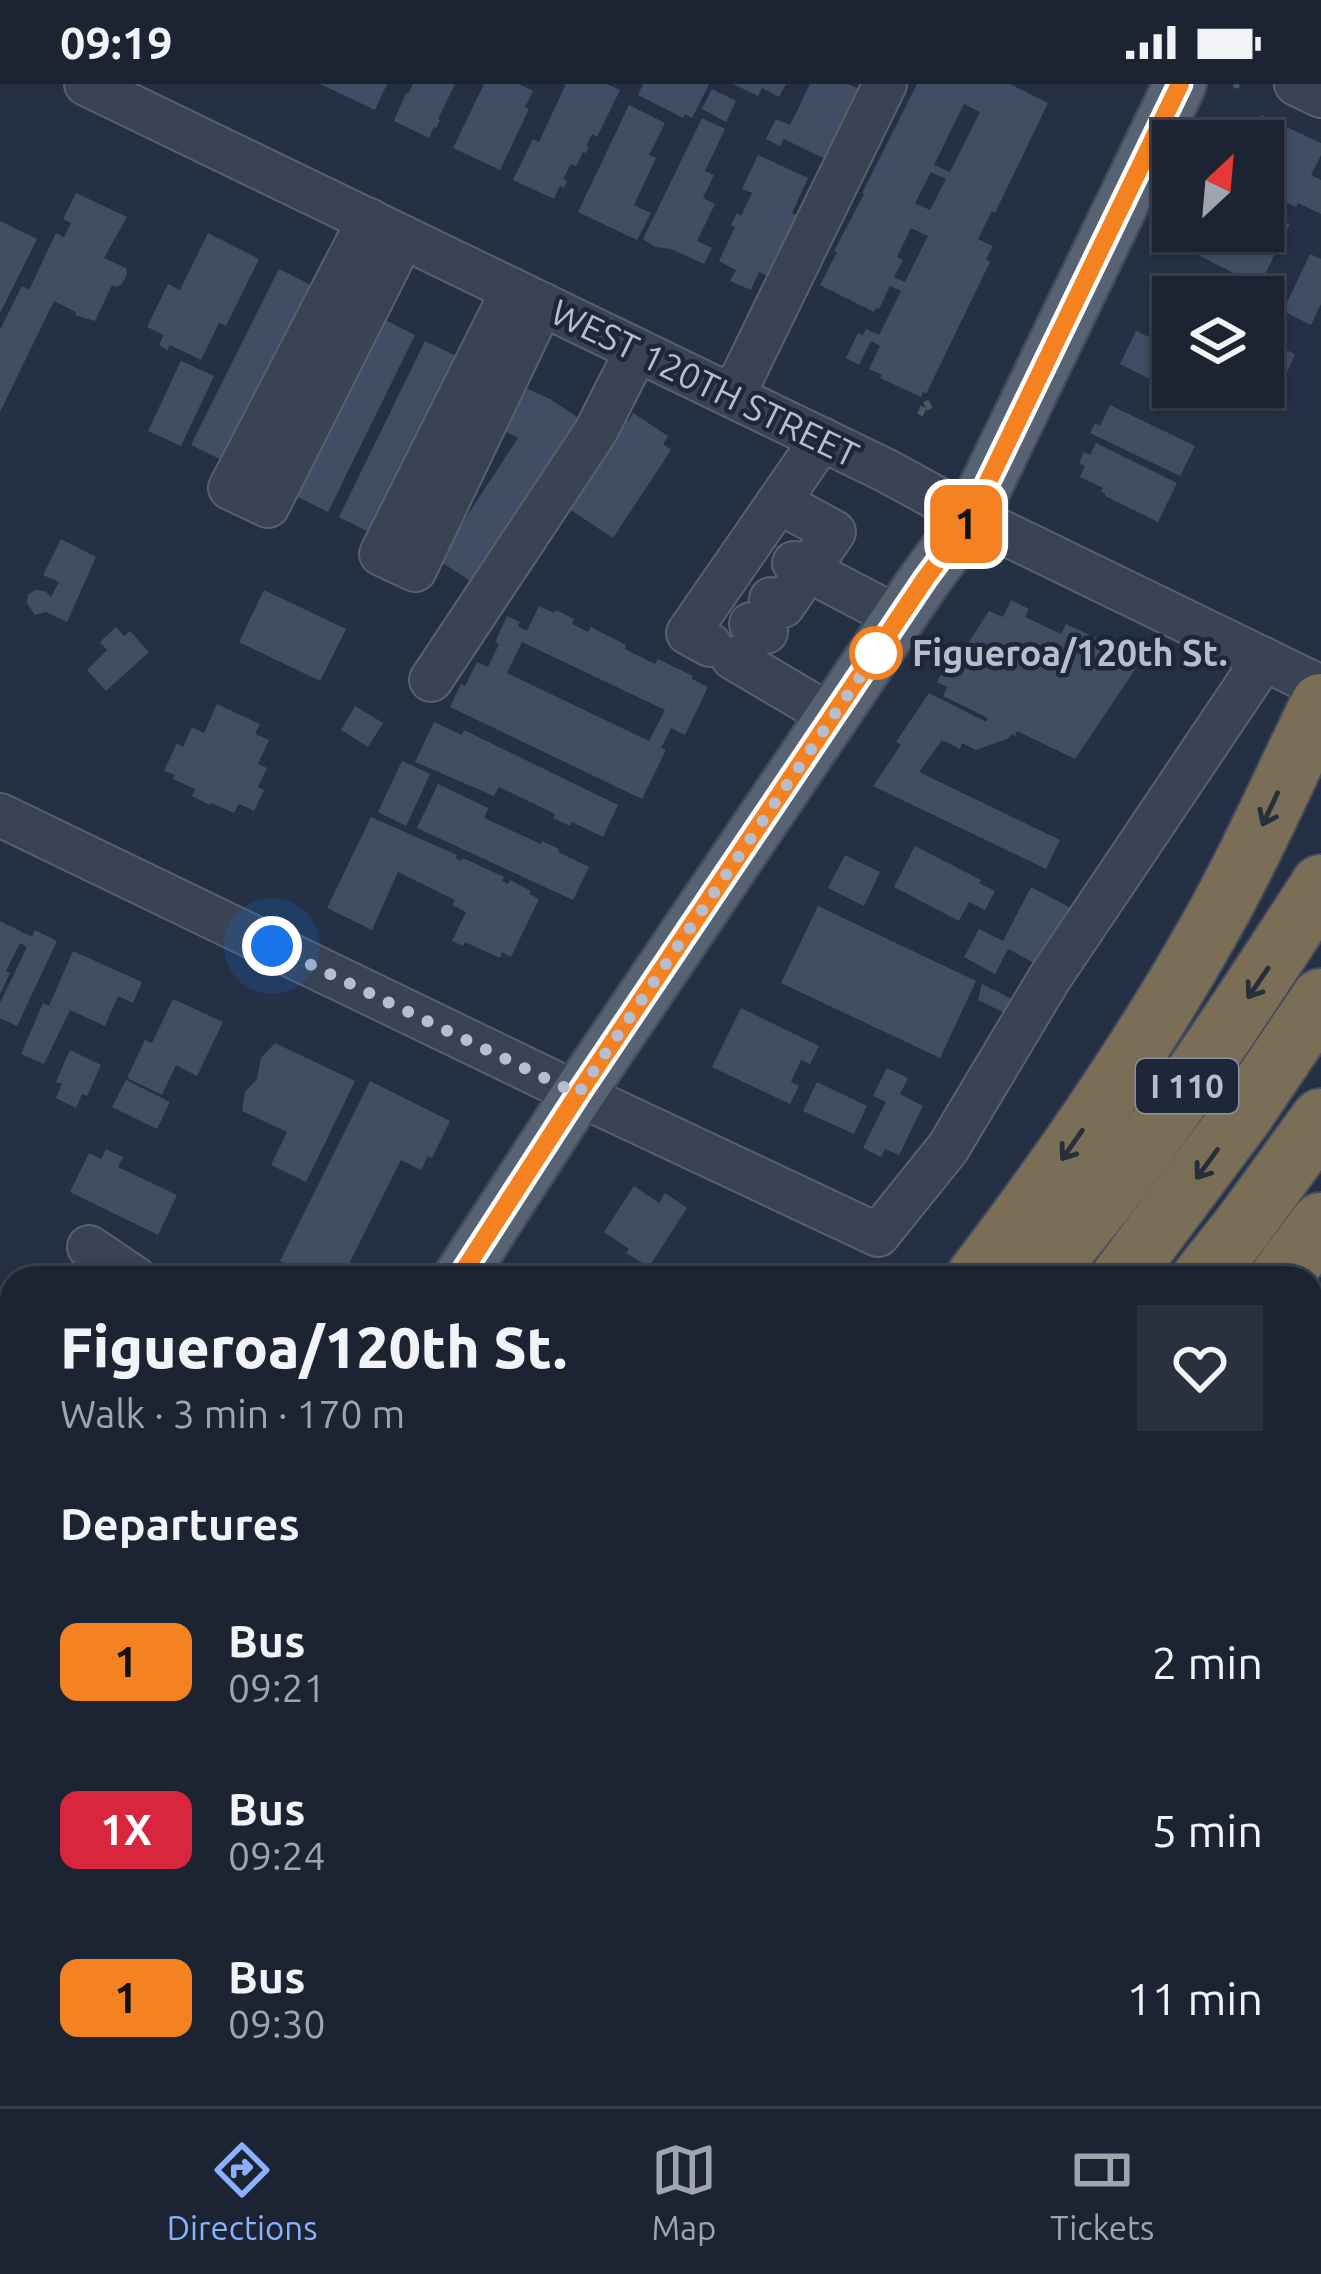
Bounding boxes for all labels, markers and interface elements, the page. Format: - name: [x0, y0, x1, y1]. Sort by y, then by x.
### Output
- text: 09:19: [60, 17, 173, 68]
- north arrow: [1152, 120, 1284, 252]
- map controls: [1152, 120, 1284, 408]
- button: layers: [1152, 276, 1284, 408]
- street label: WEST 120TH STREET: [545, 290, 865, 475]
- line badge: 1: [927, 485, 1005, 563]
- text: 1: [954, 500, 978, 547]
- marker: Figueroa/120th St.: [851, 628, 901, 678]
- place label: Figueroa/120th St.: [912, 632, 1228, 673]
- one-way arrow: [1258, 790, 1280, 826]
- your location: [242, 916, 302, 976]
- one-way arrow: [1245, 965, 1270, 999]
- road number: I 110: [1136, 1059, 1238, 1113]
- one-way arrow: [1060, 1127, 1085, 1161]
- one-way arrow: [1195, 1147, 1220, 1180]
- button: heart: [1137, 1305, 1263, 1431]
- text: Figueroa/120th St.: [60, 1315, 567, 1379]
- text: Walk · 3 min · 170 m: [60, 1392, 405, 1435]
- text: Departures: [60, 1498, 300, 1549]
- text: Bus: [228, 1615, 305, 1666]
- text: 2 min: [1152, 1637, 1263, 1688]
- text: 1: [114, 1638, 138, 1685]
- text: 09:21: [228, 1666, 326, 1709]
- text: Bus: [228, 1783, 305, 1834]
- text: 5 min: [1152, 1805, 1263, 1856]
- text: 1X: [100, 1806, 152, 1853]
- text: 09:24: [228, 1834, 326, 1877]
- text: Bus: [228, 1951, 305, 2002]
- text: 11 min: [1126, 1973, 1263, 2024]
- text: 1: [114, 1974, 138, 2021]
- text: 09:30: [228, 2002, 326, 2045]
- tab: Directions: [167, 2137, 318, 2246]
- tab: Map: [651, 2137, 717, 2246]
- tab: Tickets: [1050, 2137, 1154, 2246]

